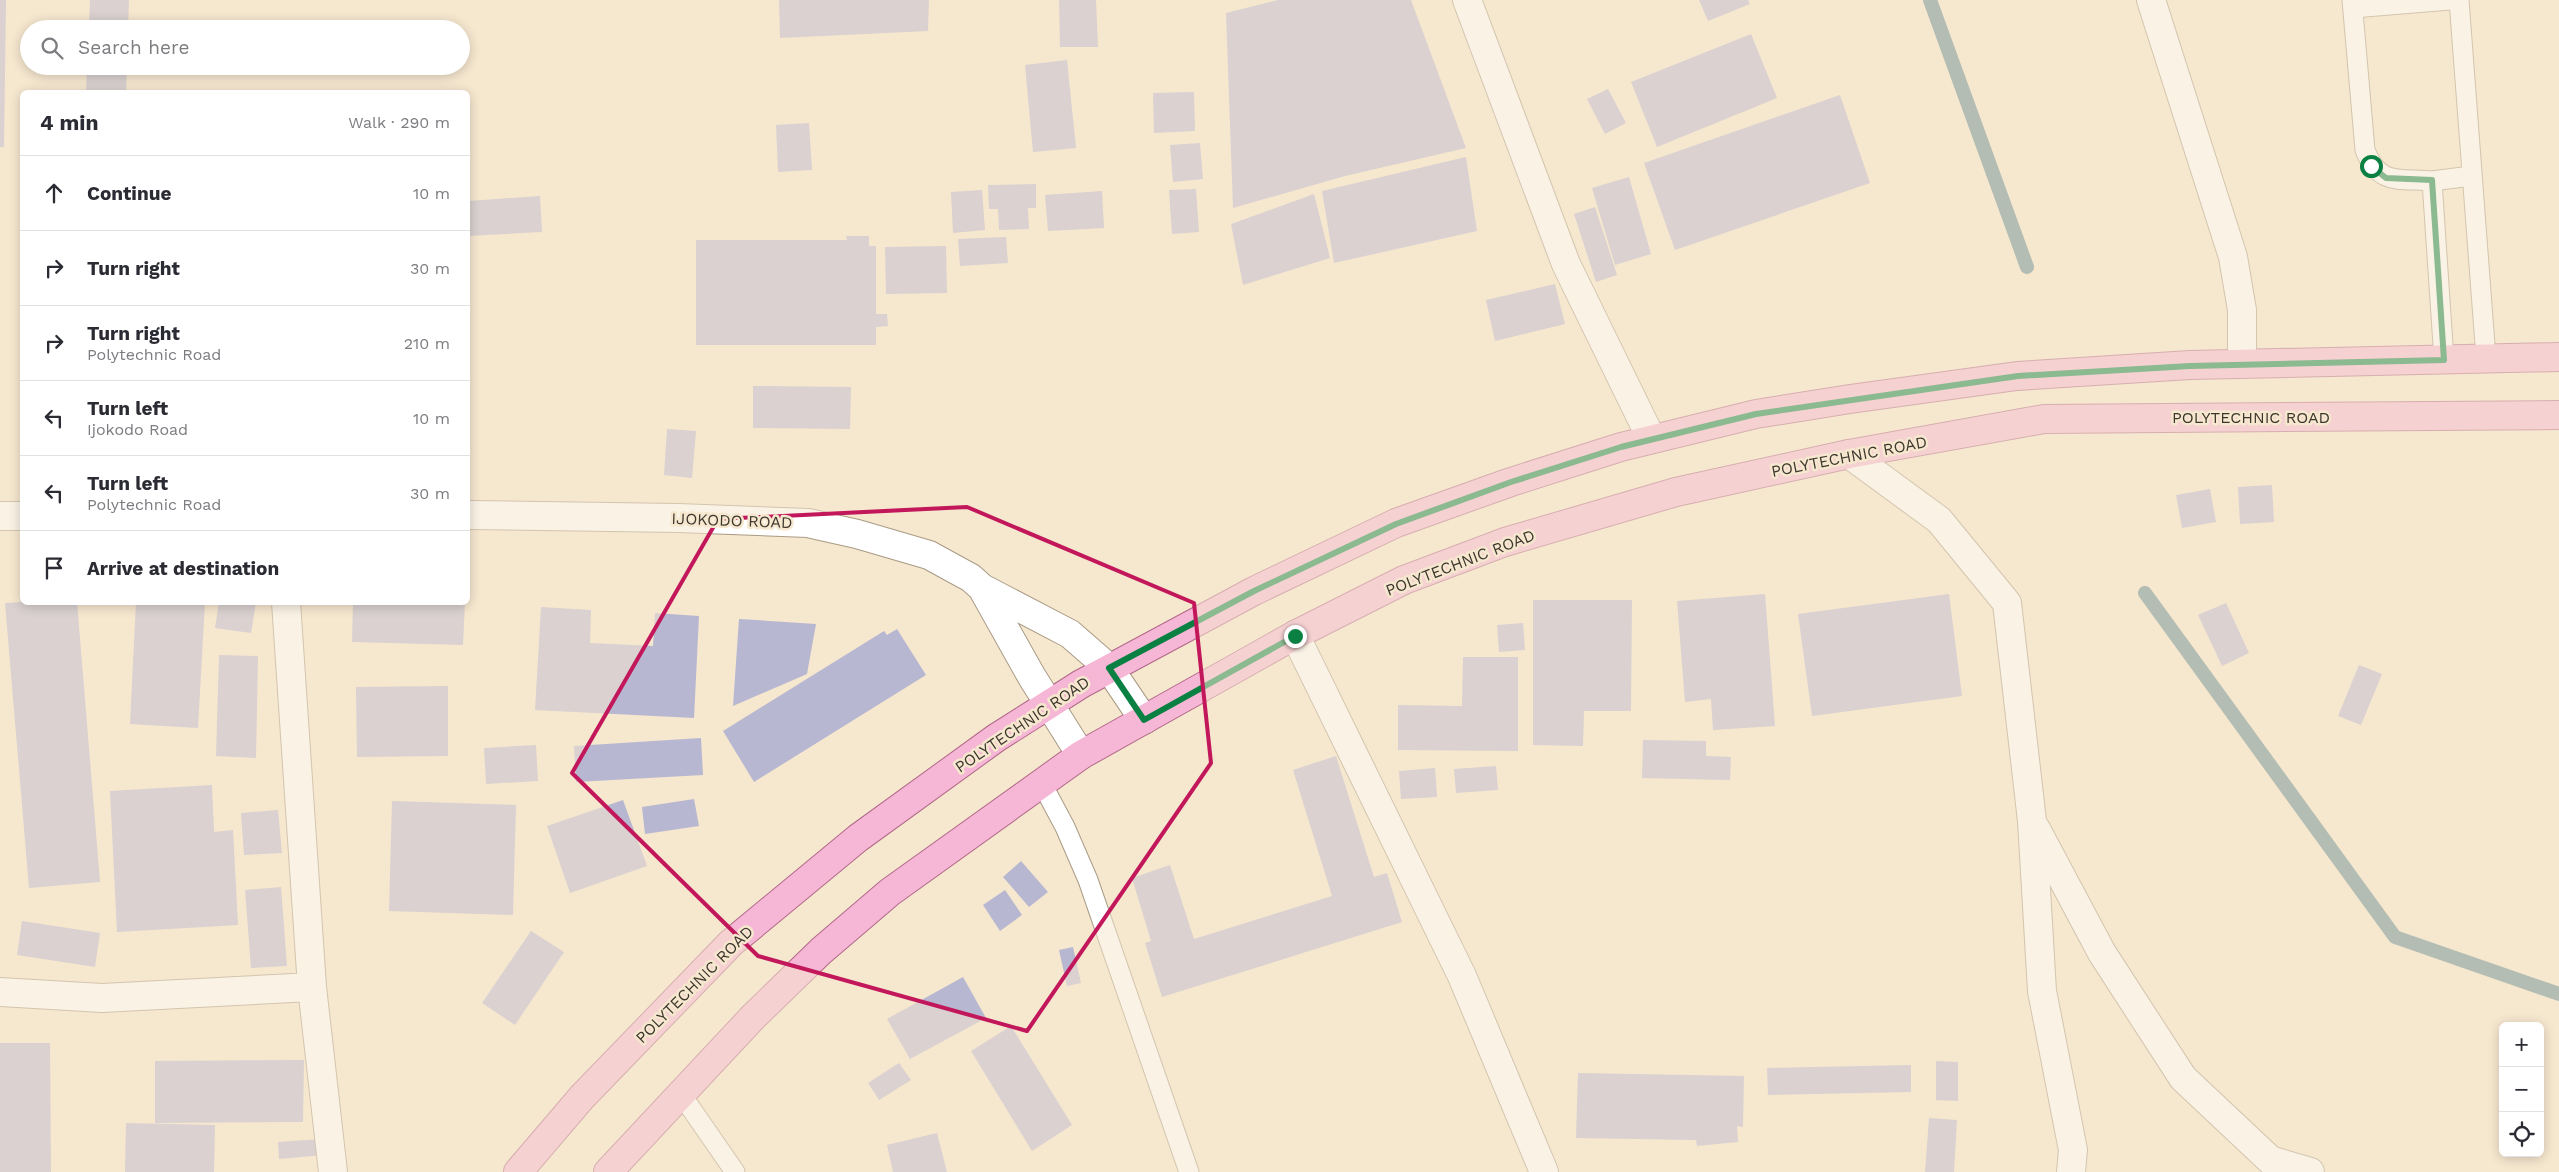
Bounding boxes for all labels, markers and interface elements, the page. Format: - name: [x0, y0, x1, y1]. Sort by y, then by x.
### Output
- search box: [20, 20, 470, 75]
- icon: search: [38, 34, 66, 62]
- text: Search here: [78, 36, 189, 59]
- text: 4 min: [40, 110, 98, 135]
- text: Walk · 290 m: [348, 113, 450, 132]
- route start: [2360, 155, 2383, 178]
- icon: ahead: [40, 179, 68, 207]
- text: Continue: [87, 182, 171, 205]
- text: 10 m: [413, 184, 450, 203]
- icon: right: [40, 254, 68, 282]
- text: Turn right: [87, 257, 180, 280]
- text: 30 m: [410, 259, 450, 278]
- text: Turn right: [87, 322, 180, 345]
- icon: right: [40, 329, 68, 357]
- text: 210 m: [404, 334, 450, 353]
- text: Polytechnic Road: [87, 345, 221, 364]
- text: Turn left: [87, 397, 168, 420]
- icon: left: [40, 404, 68, 432]
- street label: POLYTECHNIC ROAD: [2172, 408, 2330, 427]
- text: 10 m: [413, 409, 450, 428]
- text: Ijokodo Road: [87, 420, 188, 439]
- street label: POLYTECHNIC ROAD: [1770, 432, 1929, 481]
- text: Turn left: [87, 472, 168, 495]
- icon: left: [40, 479, 68, 507]
- text: 30 m: [410, 484, 450, 503]
- text: Polytechnic Road: [87, 495, 221, 514]
- street label: IJOKODO ROAD: [671, 509, 793, 532]
- street label: POLYTECHNIC ROAD: [1383, 525, 1537, 600]
- icon: arrive: [40, 554, 68, 582]
- text: Arrive at destination: [87, 557, 279, 580]
- route end: [1284, 625, 1307, 648]
- street label: POLYTECHNIC ROAD: [951, 672, 1093, 777]
- street label: POLYTECHNIC ROAD: [632, 922, 757, 1047]
- map controls: [2499, 1022, 2544, 1157]
- button: +: [2499, 1022, 2544, 1067]
- button: −: [2499, 1067, 2544, 1112]
- button: locate: [2499, 1112, 2544, 1157]

